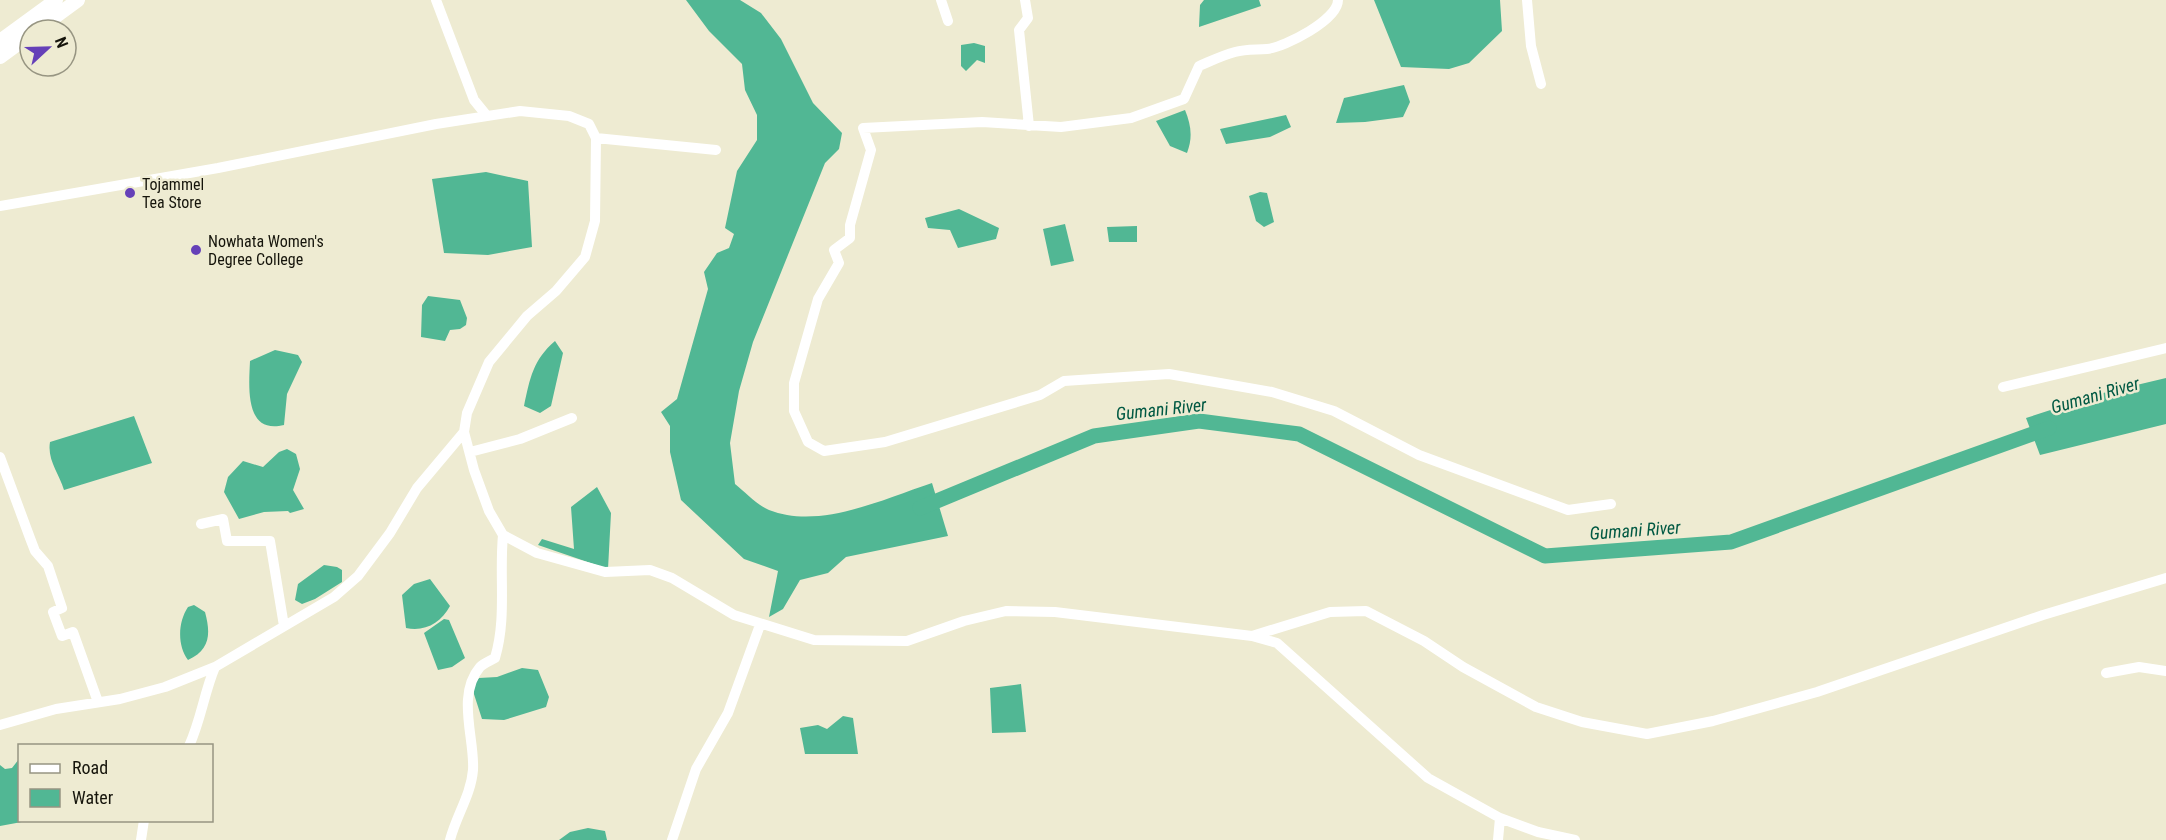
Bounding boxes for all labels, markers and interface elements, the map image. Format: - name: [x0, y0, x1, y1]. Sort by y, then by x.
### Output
- north arrow: [18, 18, 78, 78]
- text: N: [51, 34, 72, 51]
- place label: Tojammel Tea Store: [142, 175, 204, 212]
- marker: Tojammel Tea Store: [123, 186, 137, 200]
- place label: Nowhata Women's Degree College: [208, 232, 324, 269]
- marker: Nowhata Women's Degree College: [189, 243, 203, 257]
- water label: Gumani River: [2048, 372, 2142, 418]
- water label: Gumani River: [1115, 394, 1208, 424]
- water label: Gumani River: [1589, 516, 1682, 544]
- legend: [18, 744, 213, 822]
- text: Road: [72, 757, 108, 778]
- text: Water: [72, 787, 114, 808]

